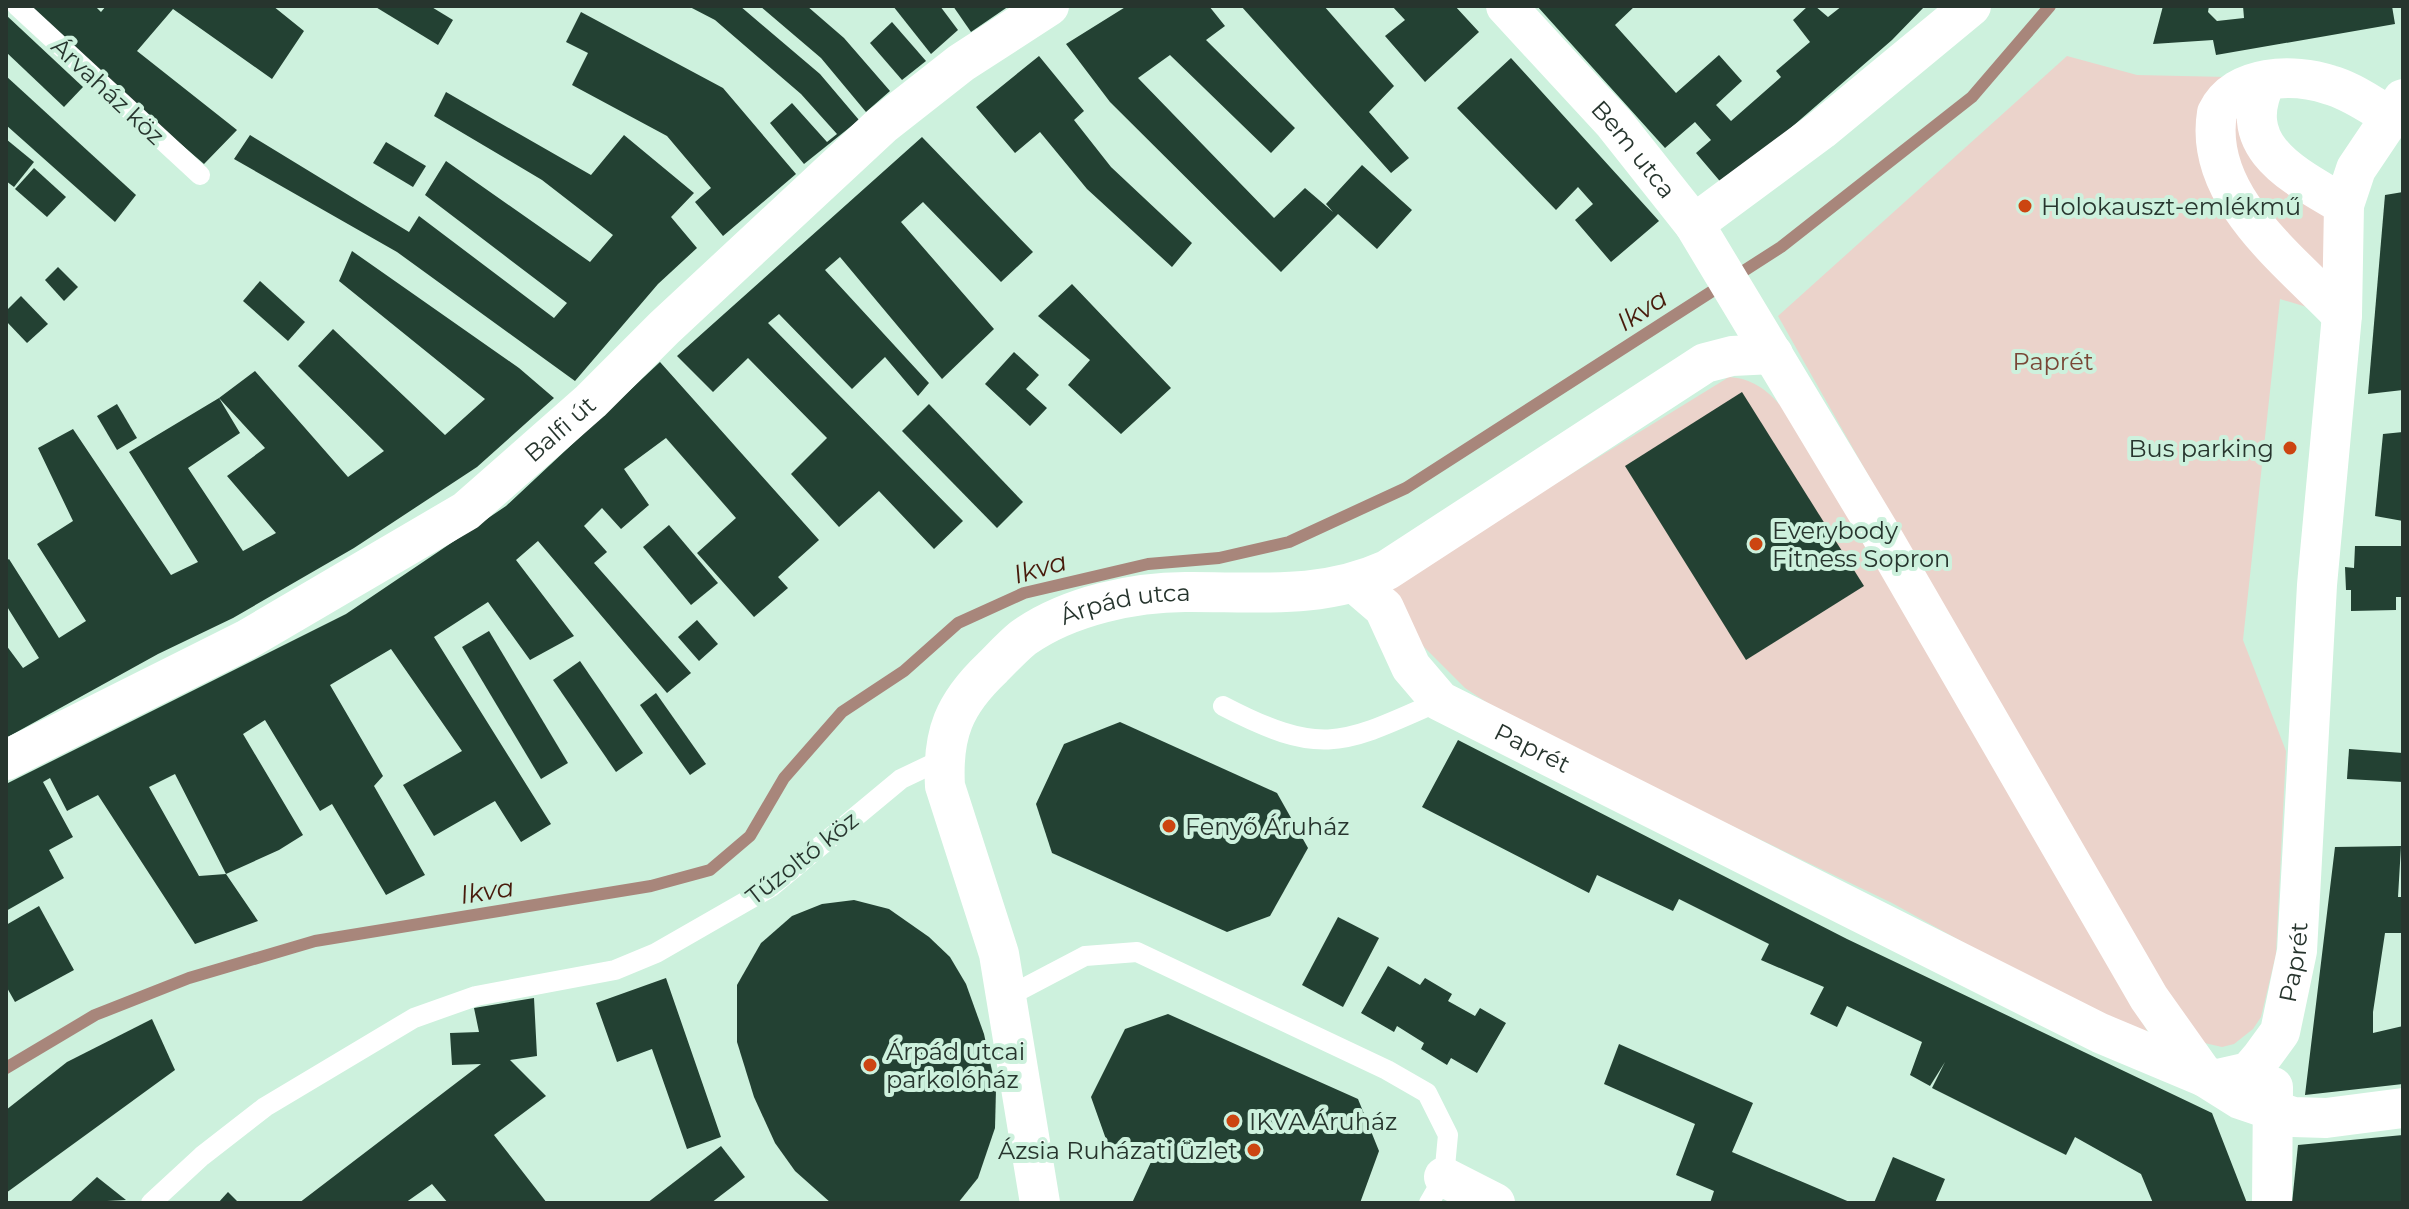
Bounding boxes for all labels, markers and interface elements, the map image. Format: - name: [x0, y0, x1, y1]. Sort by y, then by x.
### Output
- street label: Árvaház köz: [46, 31, 170, 151]
- street label: Bem utca: [1586, 94, 1682, 204]
- place label: Holokauszt-emlékmű: [2041, 192, 2301, 221]
- marker: Holokauszt-emlékmű: [2016, 197, 2034, 215]
- water label: Ikva: [1611, 282, 1673, 338]
- park label: Paprét: [2013, 347, 2094, 376]
- street label: Balfi út: [518, 389, 601, 468]
- place label: Bus parking: [2129, 434, 2274, 463]
- marker: Bus parking: [2281, 439, 2299, 457]
- place label: Everybody Fitness Sopron: [1772, 516, 1950, 573]
- marker: Everybody Fitness Sopron: [1747, 535, 1765, 553]
- water label: Ikva: [1010, 545, 1070, 591]
- street label: Árpád utca: [1056, 577, 1191, 630]
- street label: Paprét: [1490, 716, 1575, 779]
- street label: Tűzoltó köz: [740, 805, 864, 911]
- place label: Fenyő Áruház: [1185, 812, 1350, 841]
- marker: Fenyő Áruház: [1160, 817, 1178, 835]
- water label: Ikva: [458, 871, 516, 911]
- street label: Paprét: [2272, 921, 2313, 1005]
- place label: Árpád utcai parkolóház: [886, 1037, 1025, 1094]
- marker: Árpád utcai parkolóház: [861, 1056, 879, 1074]
- place label: IKVA Áruház: [1249, 1107, 1397, 1136]
- marker: IKVA Áruház: [1224, 1112, 1242, 1130]
- place label: Ázsia Ruházati üzlet: [998, 1136, 1238, 1165]
- marker: Ázsia Ruházati üzlet: [1245, 1141, 1263, 1159]

